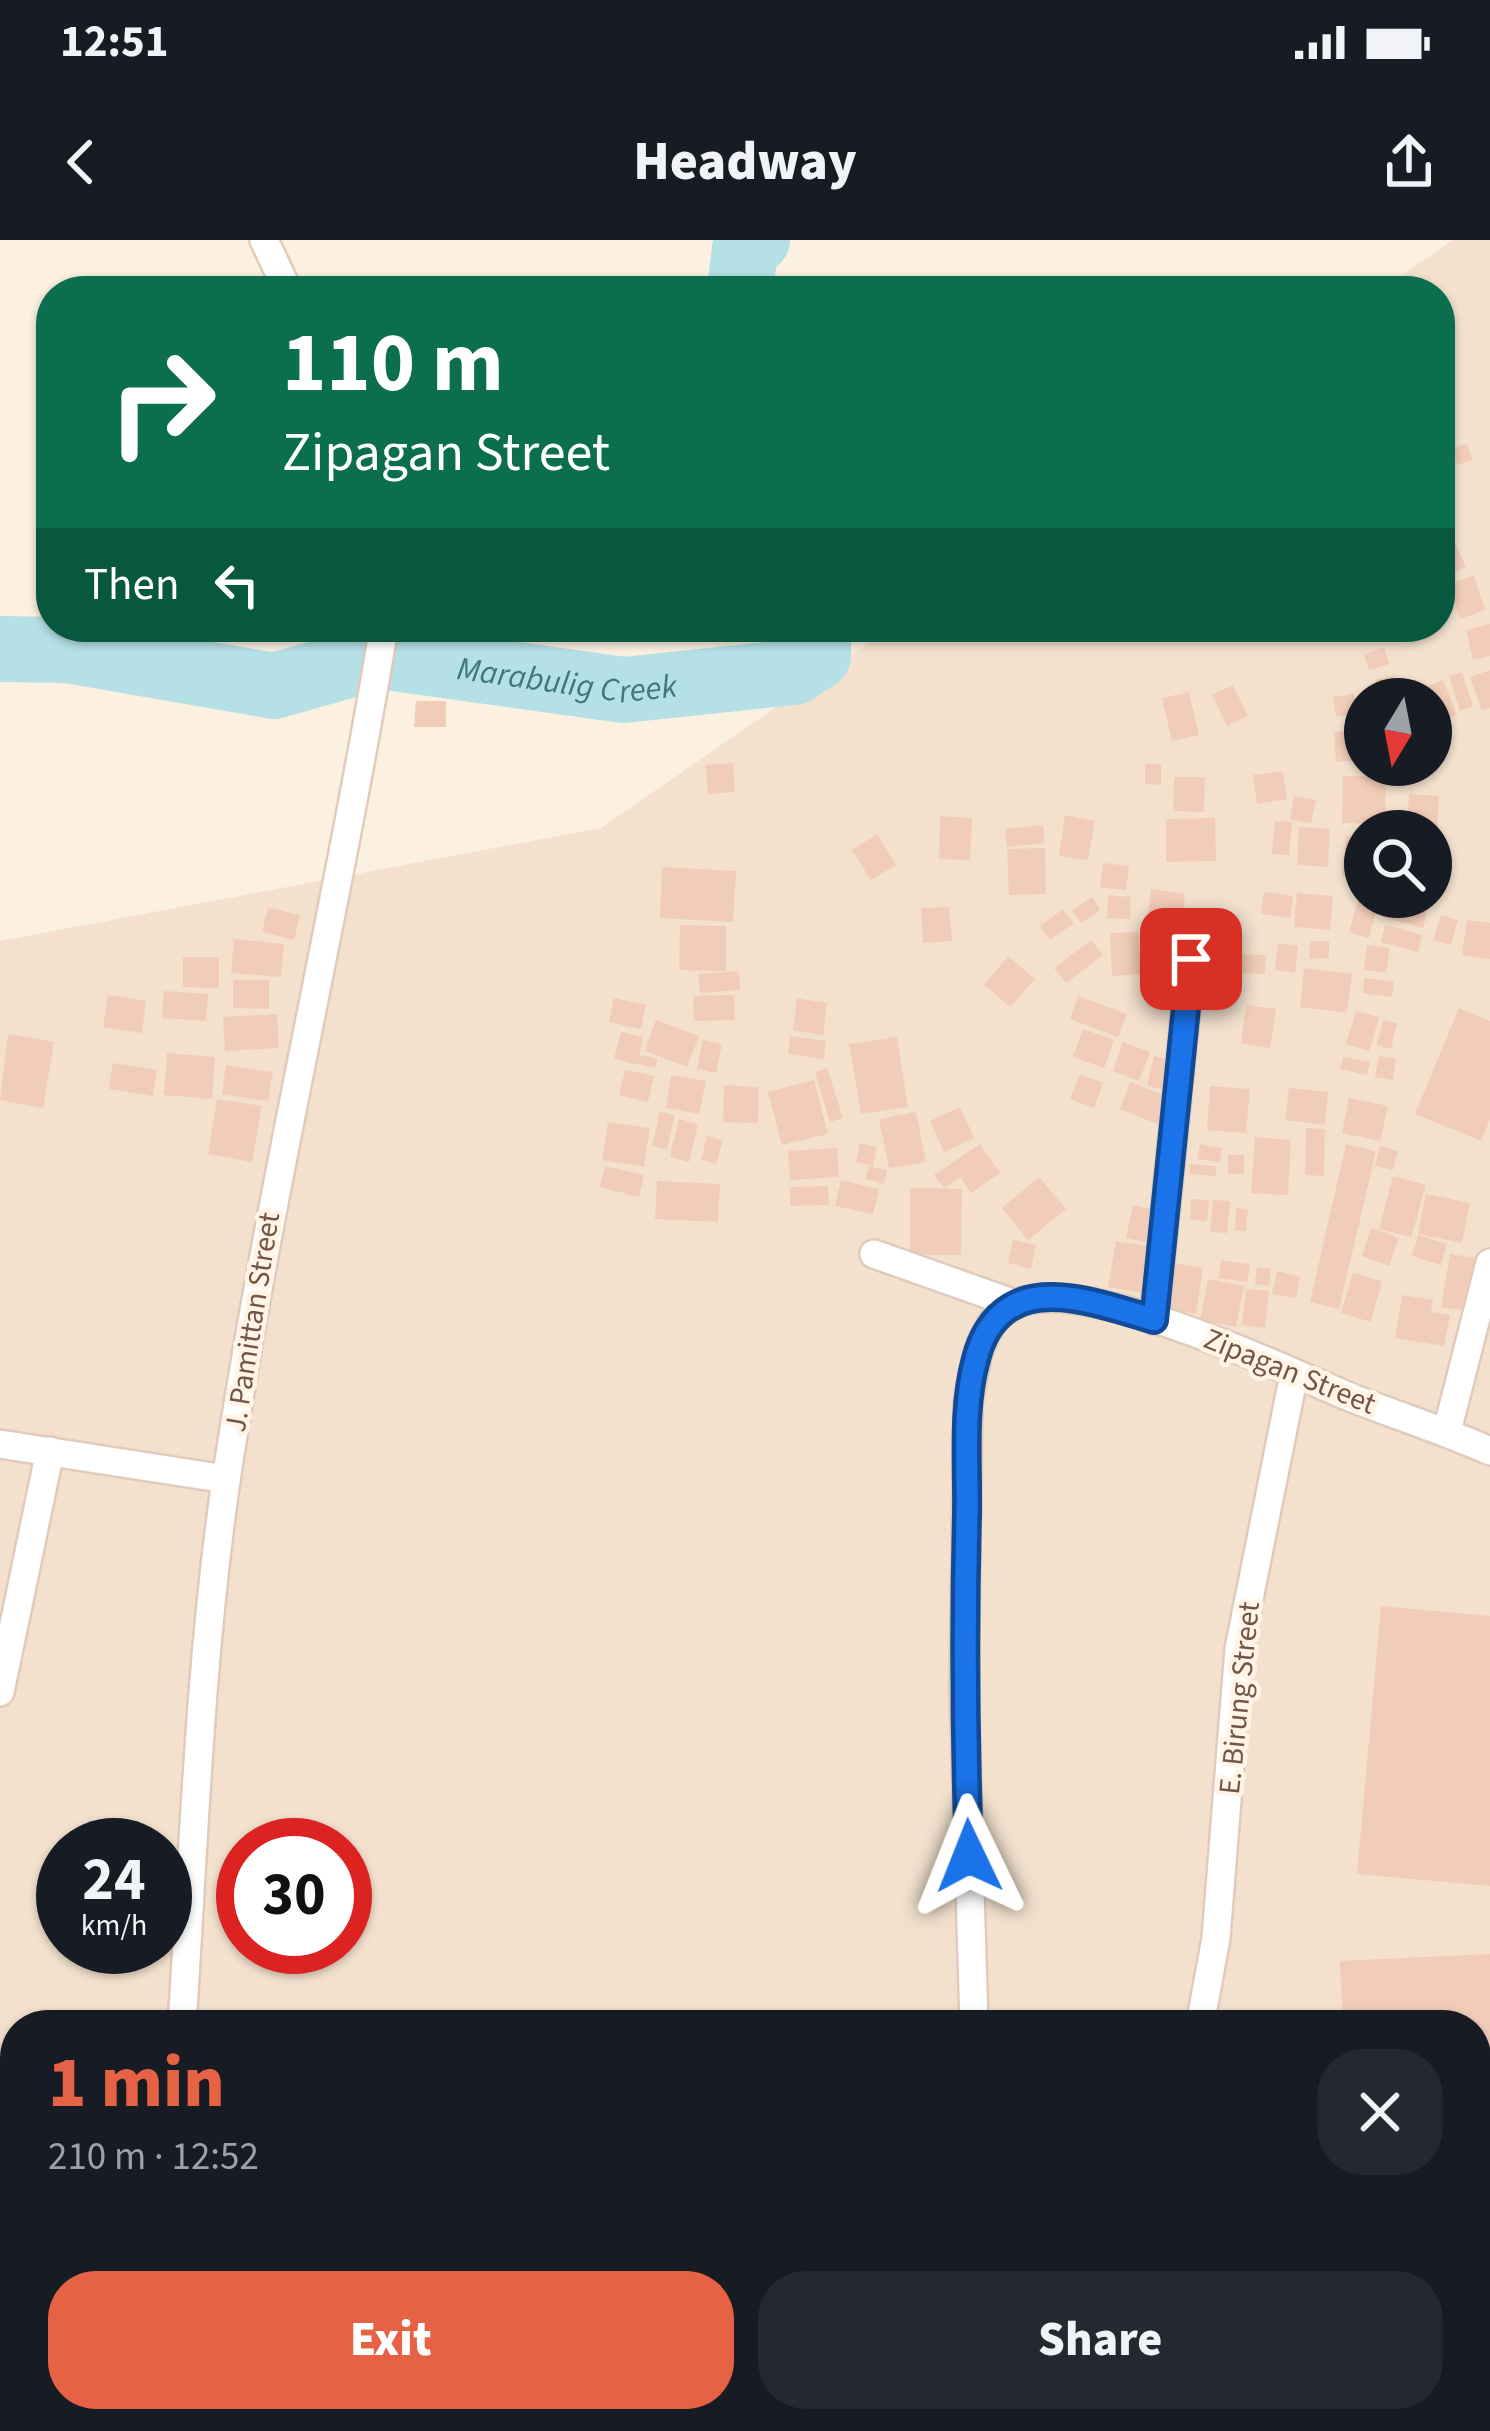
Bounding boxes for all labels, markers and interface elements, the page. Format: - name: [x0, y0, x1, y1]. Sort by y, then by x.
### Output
- text: 12:51: [60, 10, 169, 74]
- text: Headway: [633, 124, 857, 201]
- icon: back: [48, 129, 114, 195]
- icon: share: [1376, 129, 1442, 195]
- text: 110 m: [282, 304, 504, 424]
- icon: right: [84, 324, 240, 480]
- text: Zipagan Street: [282, 415, 610, 492]
- icon: left: [204, 552, 270, 618]
- text: Then: [84, 553, 180, 617]
- water label: Marabulig Creek: [454, 645, 681, 715]
- north arrow: [1344, 678, 1452, 786]
- map controls: [1344, 678, 1452, 918]
- button: search: [1344, 810, 1452, 918]
- pin: [1140, 908, 1242, 1010]
- icon: arrive: [1158, 926, 1224, 992]
- street label: J. Pamittan Street: [214, 1209, 291, 1435]
- street label: Zipagan Street: [1197, 1317, 1382, 1426]
- street label: E. Birung Street: [1208, 1599, 1271, 1797]
- position arrow: [906, 1793, 1032, 1919]
- speed limit sign: 30: [216, 1818, 372, 1974]
- text: 24: [82, 1838, 146, 1923]
- text: km/h: [81, 1904, 147, 1947]
- text: 1 min: [48, 2032, 225, 2135]
- button: close: [1317, 2049, 1443, 2175]
- text: 210 m · 12:52: [48, 2129, 259, 2185]
- button: Exit: [48, 2271, 734, 2409]
- button: Share: [758, 2271, 1443, 2409]

